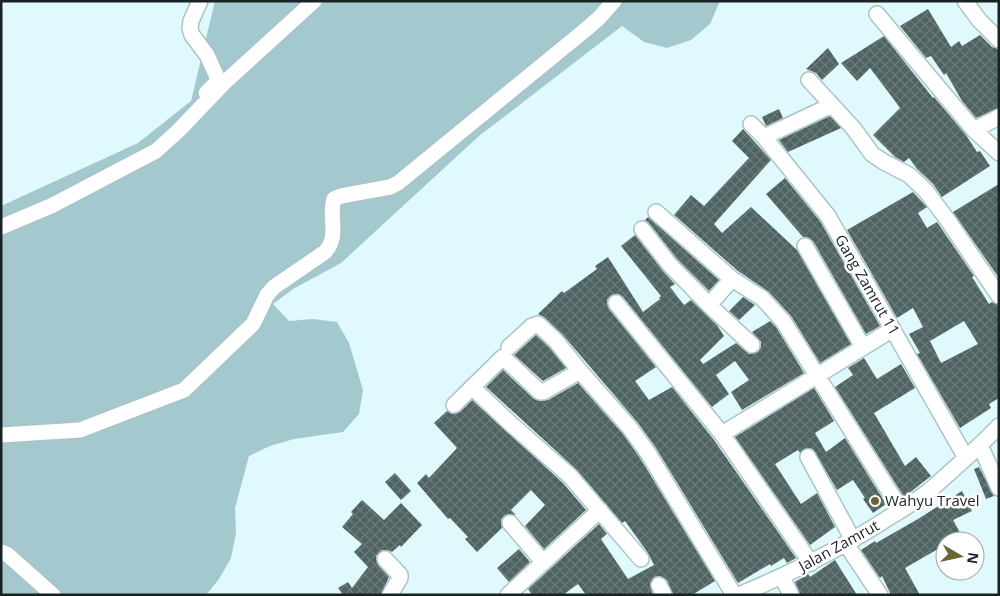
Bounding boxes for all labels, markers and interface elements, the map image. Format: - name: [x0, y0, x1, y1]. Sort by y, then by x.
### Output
- street label: Gang Zamrut 11: [831, 231, 905, 338]
- place label: Wahyu Travel: [885, 490, 979, 510]
- marker: Wahyu Travel: [869, 495, 881, 507]
- street label: Jalan Zamrut: [793, 515, 882, 576]
- north arrow: [935, 531, 985, 581]
- text: N: [963, 551, 984, 565]

